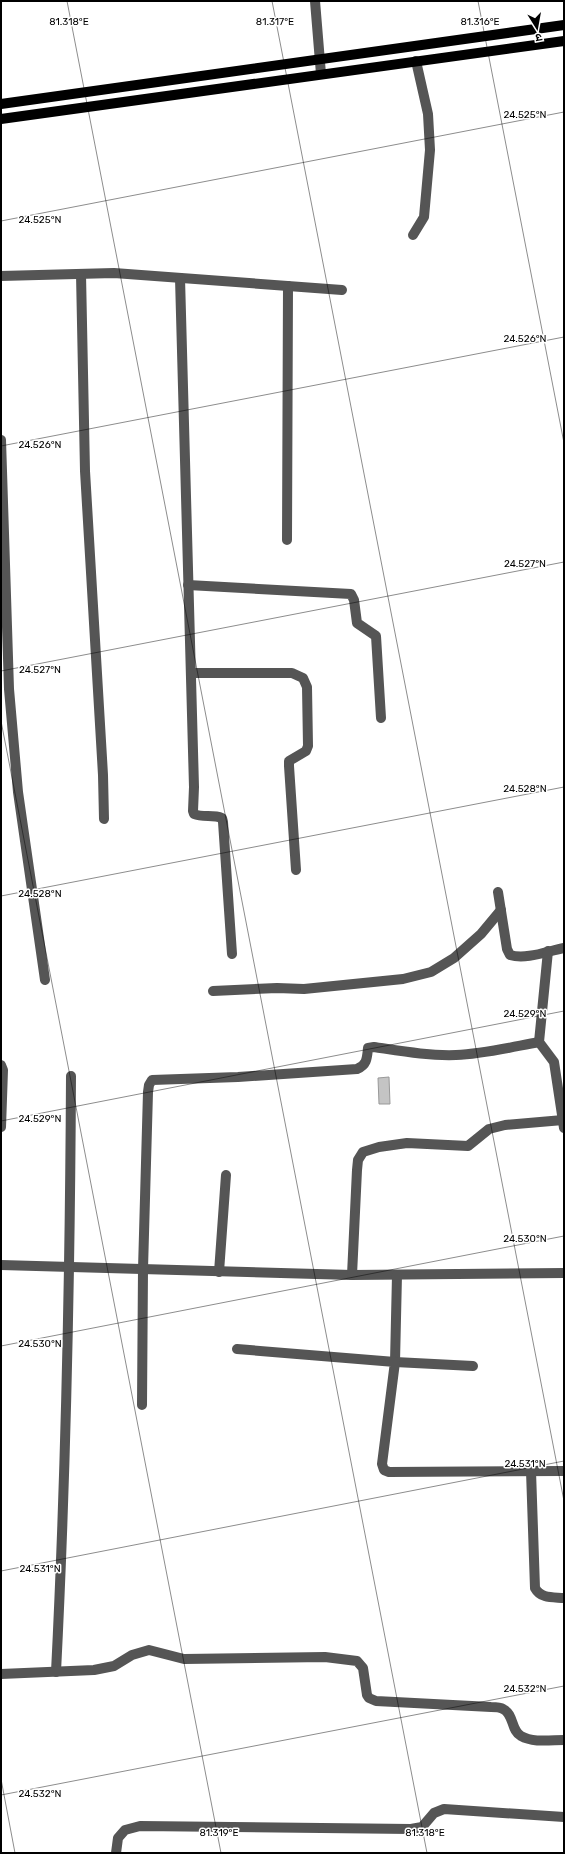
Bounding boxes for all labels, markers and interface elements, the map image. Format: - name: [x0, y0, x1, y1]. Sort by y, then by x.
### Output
- north arrow: [517, 8, 557, 48]
- text: 81.318°E: [49, 16, 89, 28]
- text: 81.317°E: [256, 16, 294, 28]
- text: 81.316°E: [460, 16, 500, 28]
- text: उ: [534, 30, 543, 44]
- text: 24.525°N: [504, 109, 547, 121]
- text: 24.525°N: [19, 214, 62, 226]
- text: 24.526°N: [503, 333, 547, 345]
- text: 24.526°N: [18, 439, 62, 451]
- text: 24.527°N: [504, 558, 546, 570]
- text: 24.527°N: [19, 664, 61, 676]
- text: 24.528°N: [503, 783, 547, 795]
- text: 24.528°N: [18, 888, 62, 900]
- text: 24.529°N: [504, 1008, 547, 1020]
- text: 24.529°N: [19, 1113, 62, 1125]
- text: 24.530°N: [503, 1233, 547, 1245]
- text: 24.530°N: [18, 1338, 62, 1350]
- text: 24.531°N: [504, 1458, 546, 1470]
- text: 24.531°N: [19, 1563, 61, 1575]
- text: 24.532°N: [504, 1683, 547, 1695]
- text: 24.532°N: [19, 1788, 62, 1800]
- text: 81.319°E: [199, 1827, 239, 1839]
- text: 81.318°E: [405, 1827, 445, 1839]

